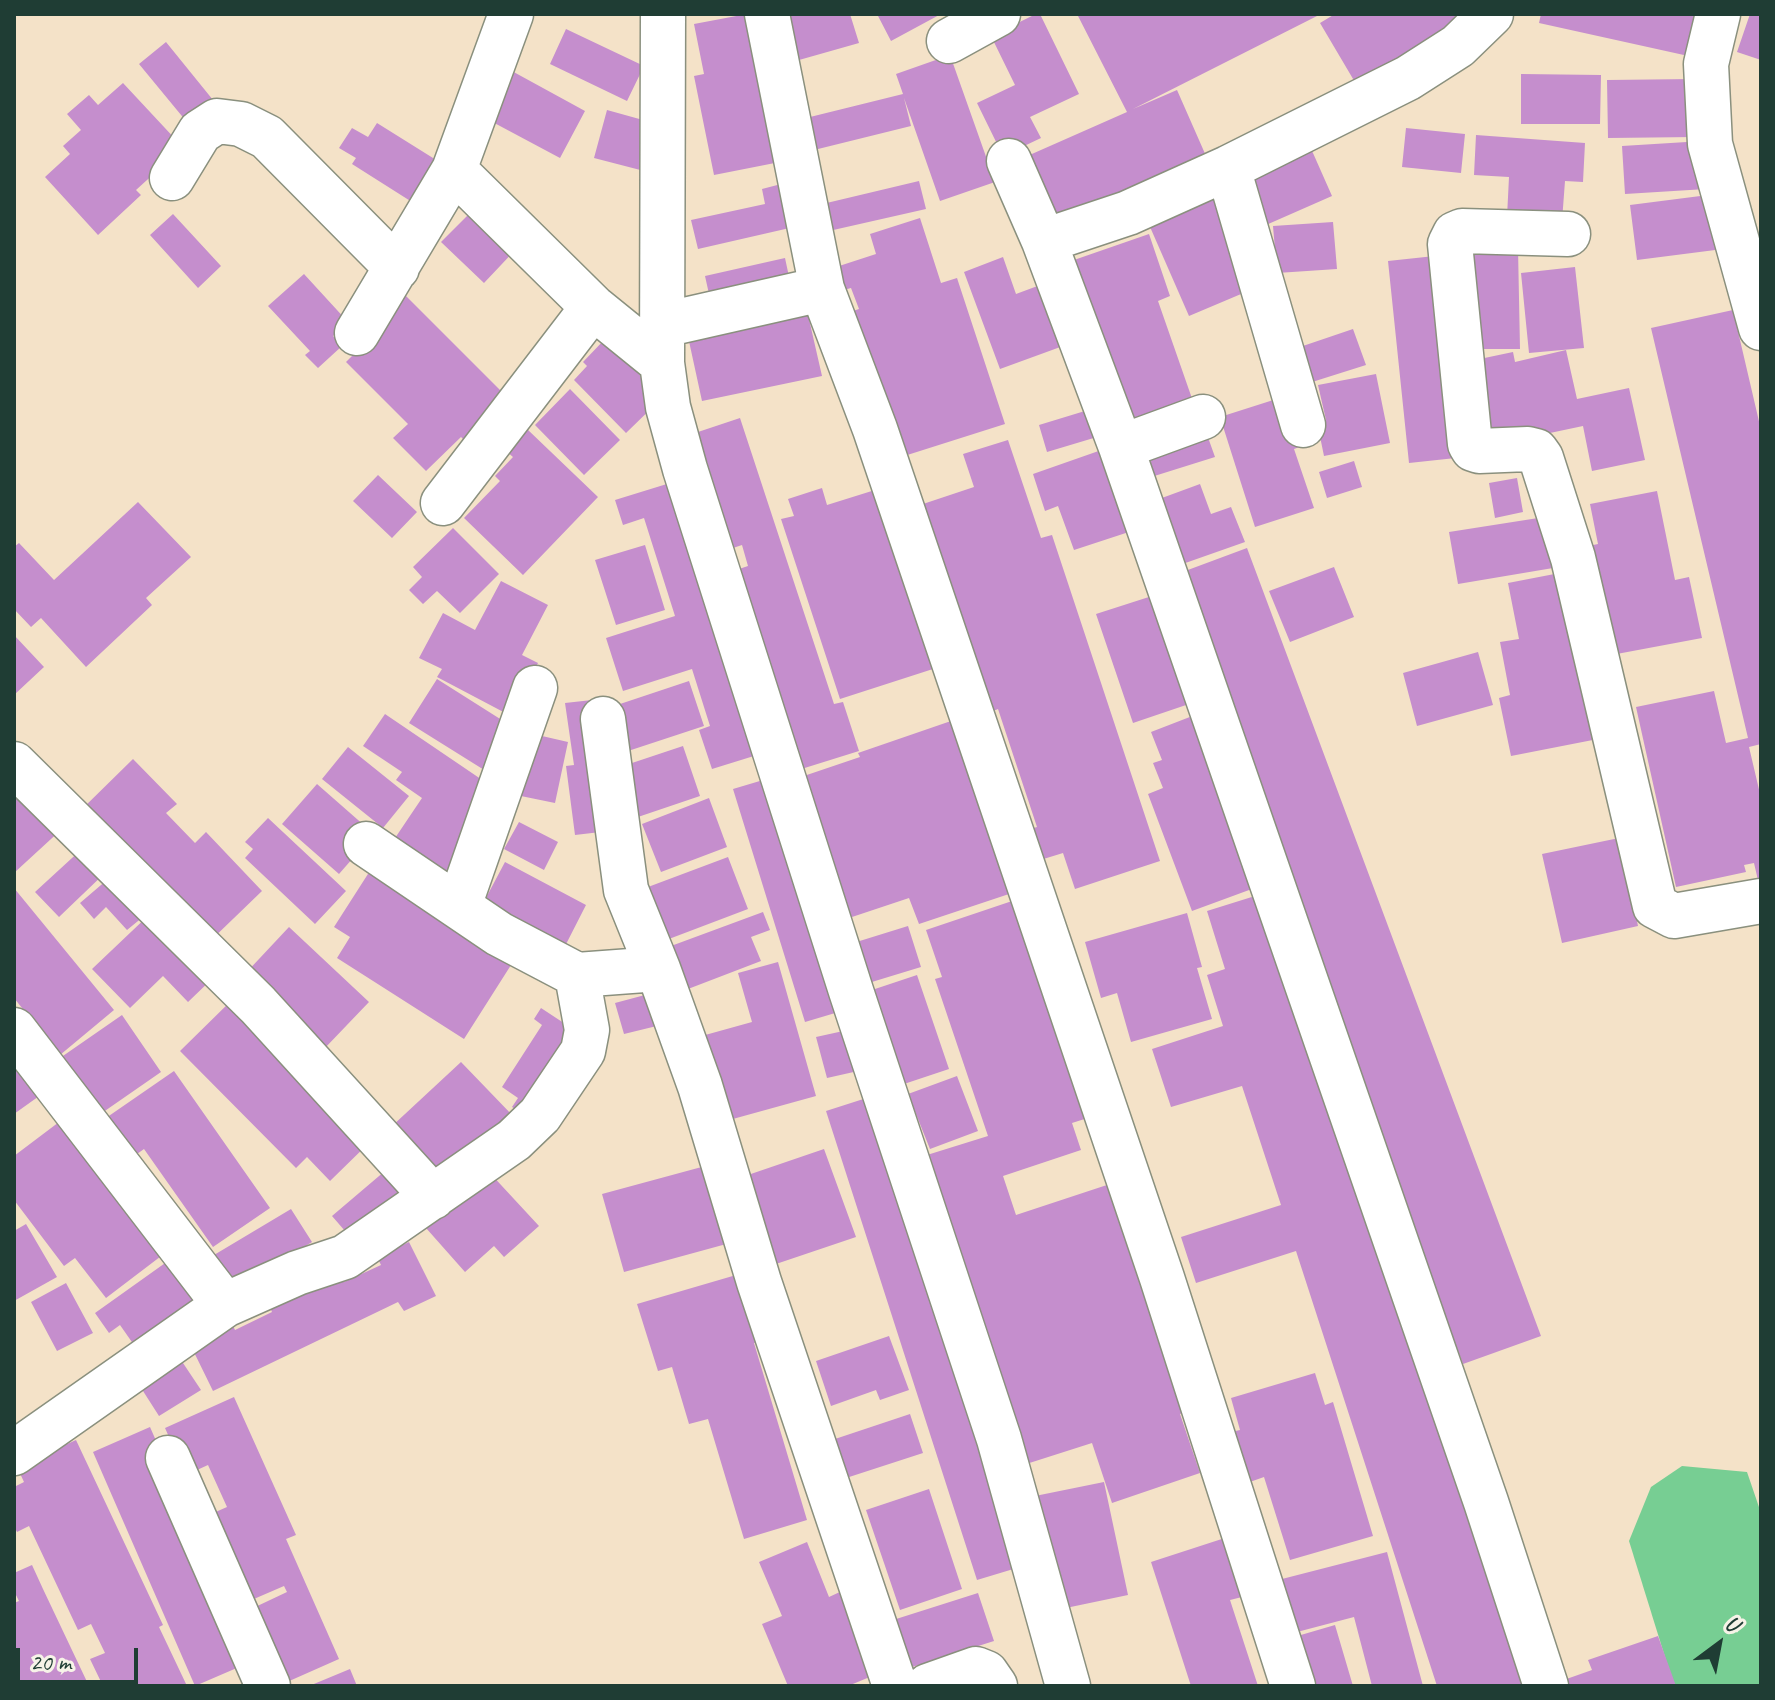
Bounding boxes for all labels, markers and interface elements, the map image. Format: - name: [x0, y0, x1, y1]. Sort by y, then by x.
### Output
- north arrow: [1679, 1604, 1759, 1684]
- text: U: [1720, 1609, 1744, 1638]
- scale bar: [20, 1632, 142, 1682]
- text: 20 m: [30, 1647, 71, 1677]

